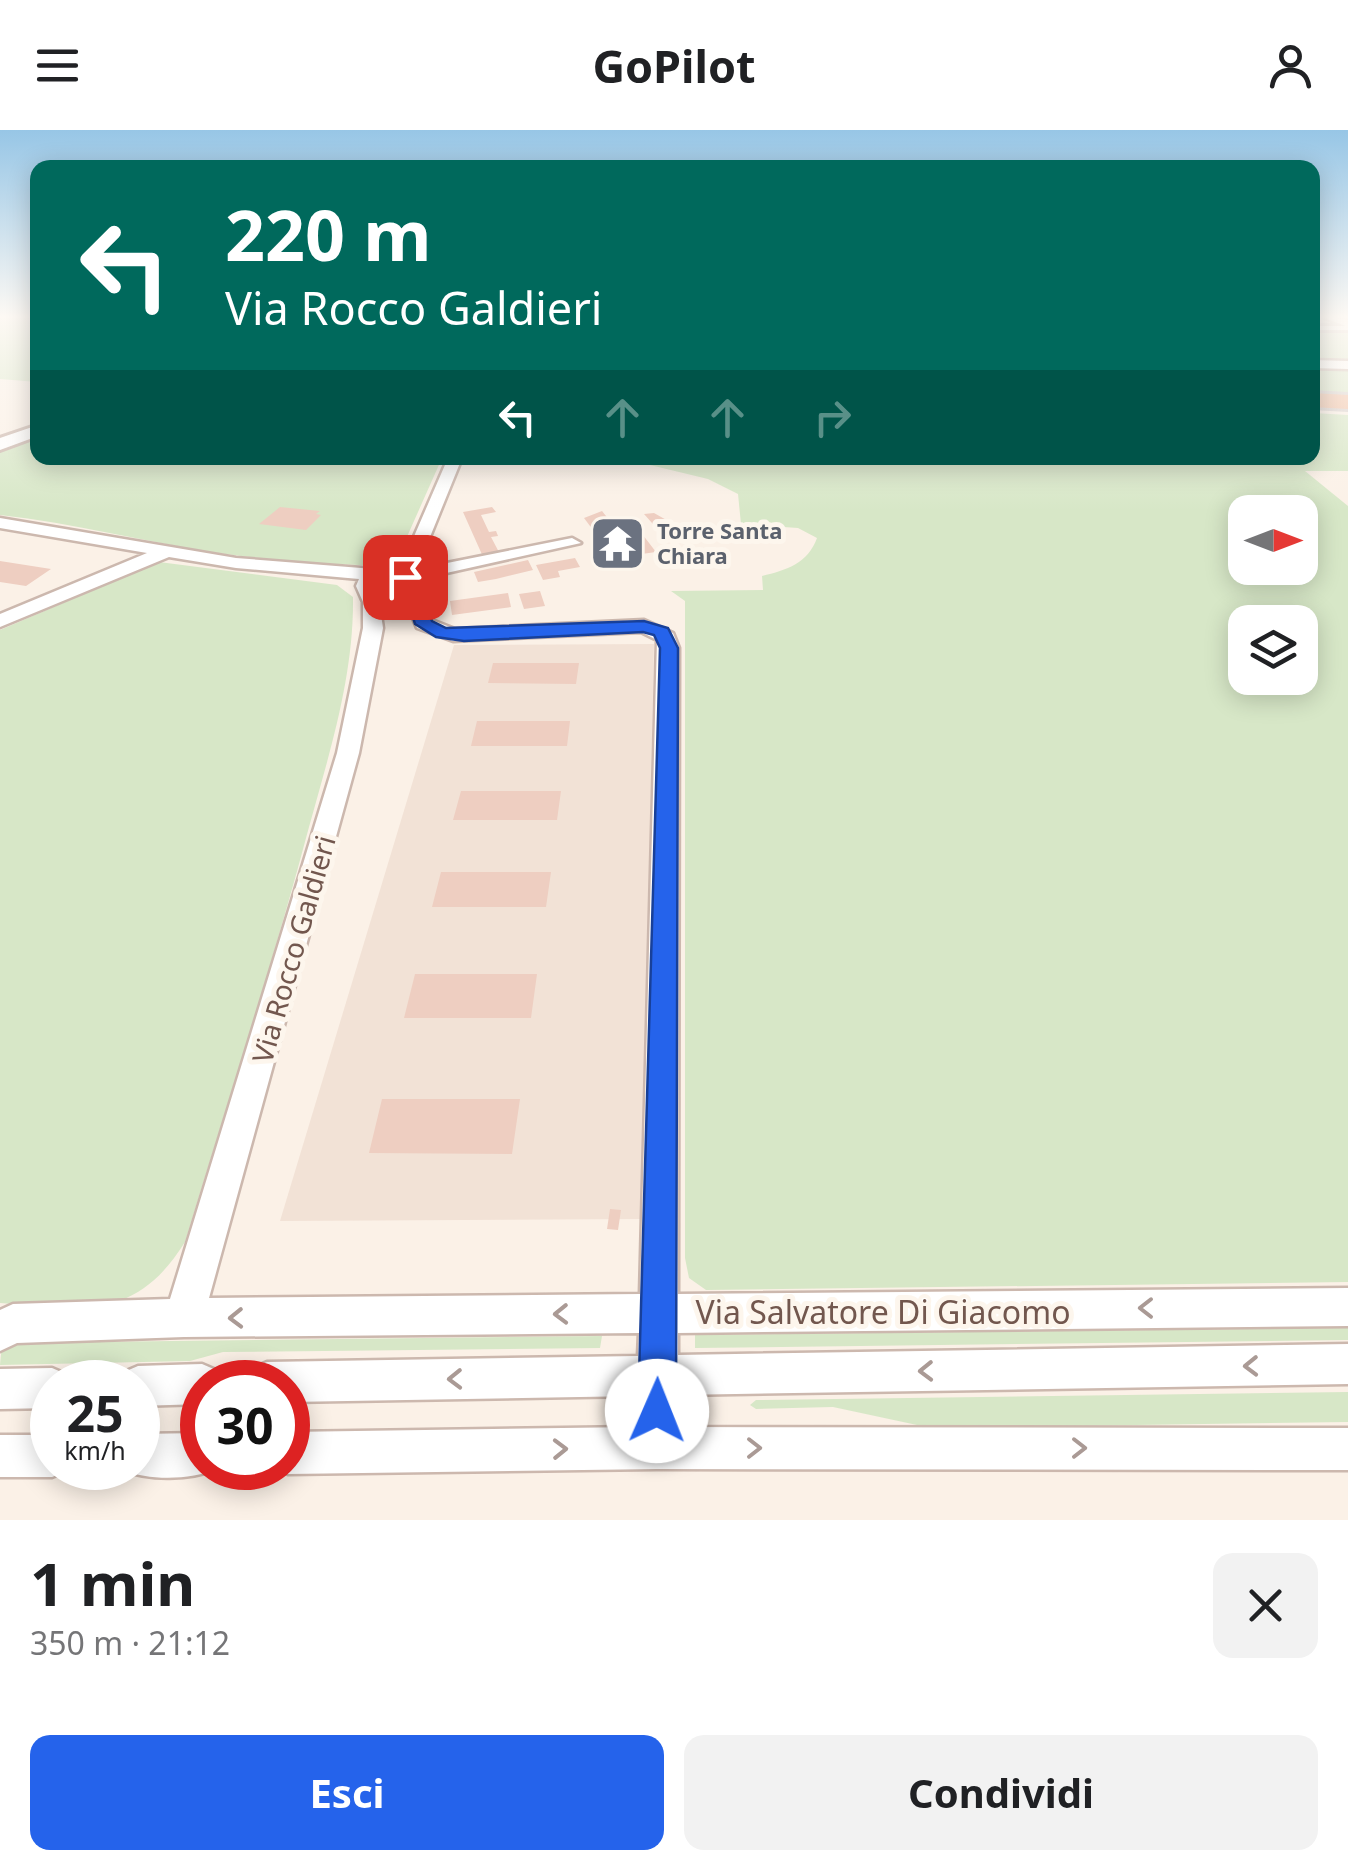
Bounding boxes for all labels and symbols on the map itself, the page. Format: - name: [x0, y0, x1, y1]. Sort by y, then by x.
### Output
- north arrow: [1228, 495, 1318, 585]
- temple icon: Torre Santa Chiara: [588, 513, 648, 573]
- place label: Torre Santa Chiara: [657, 515, 782, 570]
- pin: [363, 535, 448, 620]
- street label: Via Rocco Galdieri: [242, 831, 344, 1067]
- street label: Via Salvatore Di Giacomo: [695, 1290, 1071, 1333]
- one-way arrow: [1137, 1298, 1153, 1319]
- one-way arrow: [552, 1303, 568, 1325]
- one-way arrow: [227, 1307, 243, 1328]
- one-way arrow: [1242, 1356, 1258, 1377]
- position arrow: [605, 1359, 709, 1463]
- speed limit sign: 30: [180, 1360, 310, 1490]
- one-way arrow: [917, 1361, 933, 1382]
- one-way arrow: [446, 1368, 462, 1390]
- one-way arrow: [748, 1437, 763, 1459]
- one-way arrow: [1072, 1437, 1088, 1459]
- one-way arrow: [552, 1438, 568, 1460]

